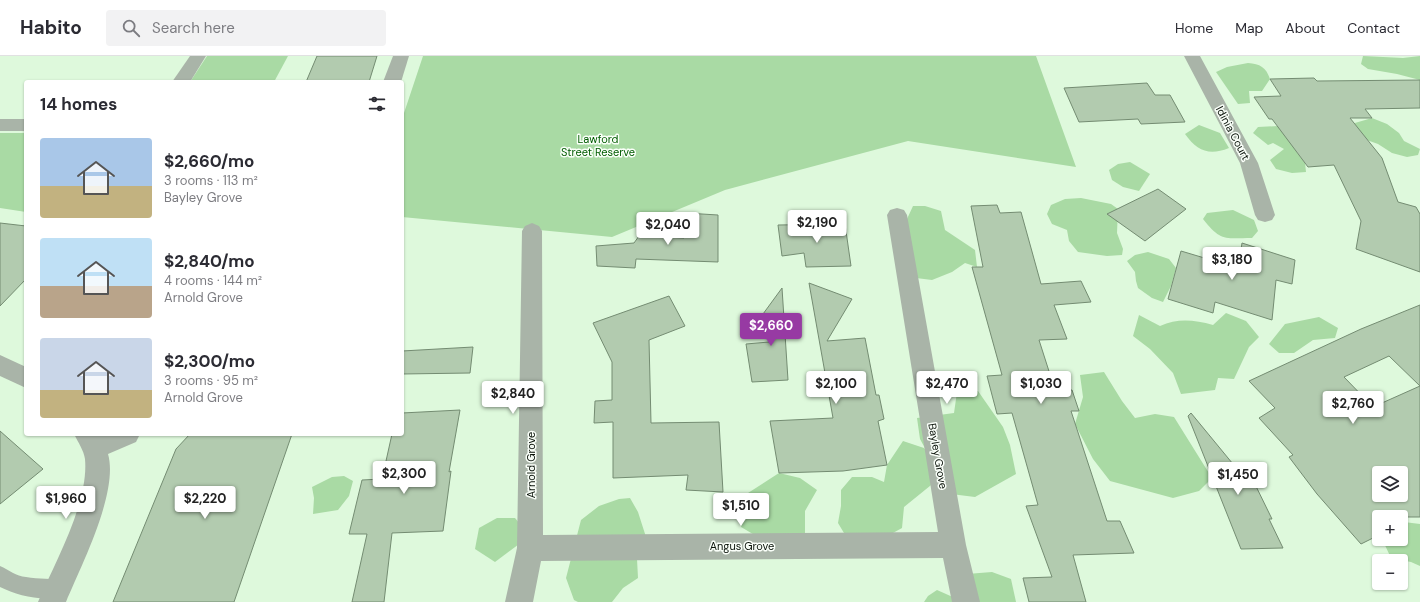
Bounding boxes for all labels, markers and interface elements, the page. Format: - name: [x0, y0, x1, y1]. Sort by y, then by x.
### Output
- search box: [106, 10, 386, 46]
- text: Habito: [20, 15, 82, 40]
- icon: search: [120, 17, 142, 39]
- text: Search here: [152, 18, 235, 38]
- text: Home: [1175, 19, 1213, 37]
- text: Map: [1235, 19, 1263, 37]
- text: About: [1285, 19, 1325, 37]
- text: Contact: [1347, 19, 1400, 37]
- text: 14 homes: [40, 93, 117, 115]
- icon: filters: [366, 93, 388, 115]
- street label: Idinia Court: [1213, 104, 1253, 162]
- park label: Lawford Street Reserve: [561, 132, 635, 159]
- text: $2,660/mo: [164, 150, 254, 172]
- icon: home: [72, 154, 120, 202]
- text: 3 rooms · 113 m²: [164, 172, 258, 189]
- text: Bayley Grove: [164, 189, 242, 206]
- pin: $2,190: [784, 210, 850, 244]
- pin: $2,040: [635, 212, 701, 246]
- text: $2,190: [797, 214, 837, 231]
- text: $2,040: [645, 216, 691, 233]
- pin: $3,180: [1199, 247, 1265, 281]
- text: $2,840/mo: [164, 250, 255, 272]
- text: $3,180: [1211, 251, 1253, 268]
- icon: home: [72, 254, 120, 302]
- text: 4 rooms · 144 m²: [164, 272, 262, 289]
- text: Arnold Grove: [164, 289, 243, 306]
- pin: $2,660: [738, 313, 804, 347]
- text: $2,660: [749, 317, 793, 334]
- text: $2,300/mo: [164, 350, 255, 372]
- icon: home: [72, 354, 120, 402]
- pin: $2,100: [803, 371, 869, 405]
- pin: $2,470: [914, 371, 980, 405]
- pin: $1,030: [1008, 371, 1074, 405]
- text: 3 rooms · 95 m²: [164, 372, 258, 389]
- text: $2,100: [815, 375, 857, 392]
- text: $2,470: [925, 375, 969, 392]
- text: $1,030: [1020, 375, 1062, 392]
- pin: $2,840: [480, 381, 546, 415]
- text: $2,840: [491, 385, 535, 402]
- text: Arnold Grove: [164, 389, 243, 406]
- pin: $2,760: [1320, 391, 1386, 425]
- text: $2,760: [1332, 395, 1374, 412]
- street label: Bayley Grove: [925, 422, 951, 490]
- street label: Arnold Grove: [524, 432, 538, 498]
- pin: $2,300: [371, 461, 437, 495]
- pin: $1,450: [1205, 462, 1271, 496]
- text: $2,300: [382, 465, 426, 482]
- text: $1,450: [1217, 466, 1259, 483]
- map controls: [1372, 466, 1408, 590]
- button: layers: [1372, 466, 1408, 502]
- pin: $1,960: [33, 486, 99, 520]
- pin: $2,220: [172, 486, 238, 520]
- text: $1,960: [45, 490, 87, 507]
- text: $2,220: [184, 490, 226, 507]
- pin: $1,510: [708, 493, 774, 527]
- text: $1,510: [722, 497, 760, 514]
- button: +: [1372, 510, 1408, 546]
- street label: Angus Grove: [710, 539, 774, 553]
- button: −: [1372, 554, 1408, 590]

